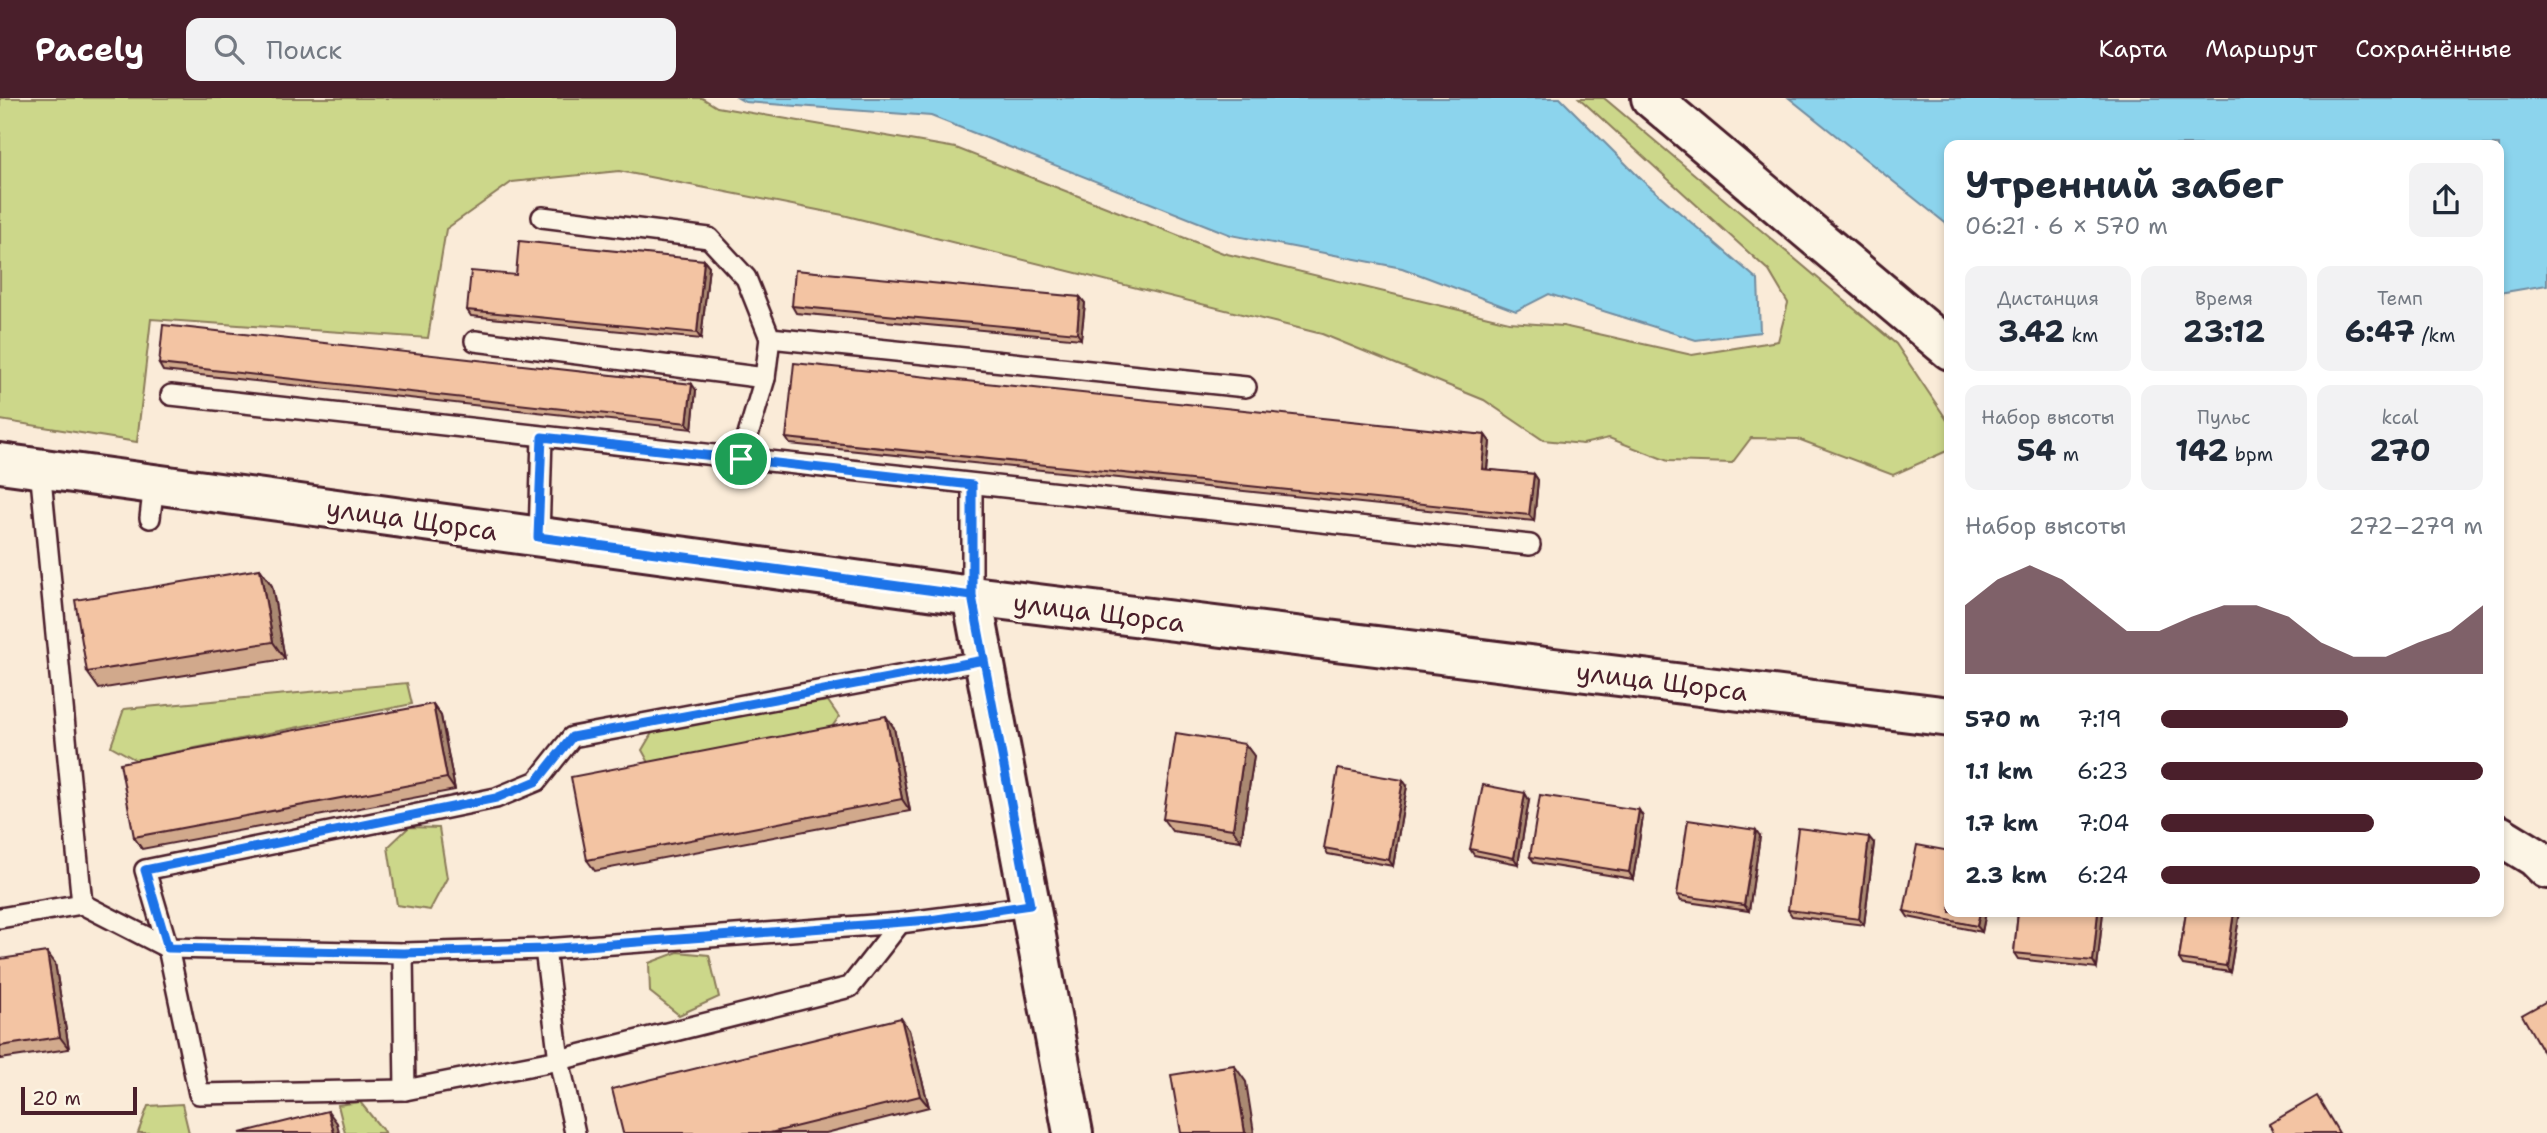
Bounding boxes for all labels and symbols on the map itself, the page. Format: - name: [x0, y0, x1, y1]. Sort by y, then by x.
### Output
- pin: [711, 429, 771, 489]
- street label: улица Щорса: [324, 490, 500, 548]
- street label: улица Щорса: [1011, 584, 1187, 640]
- street label: улица Щорса: [1574, 653, 1750, 709]
- scale bar: [21, 1084, 136, 1116]

